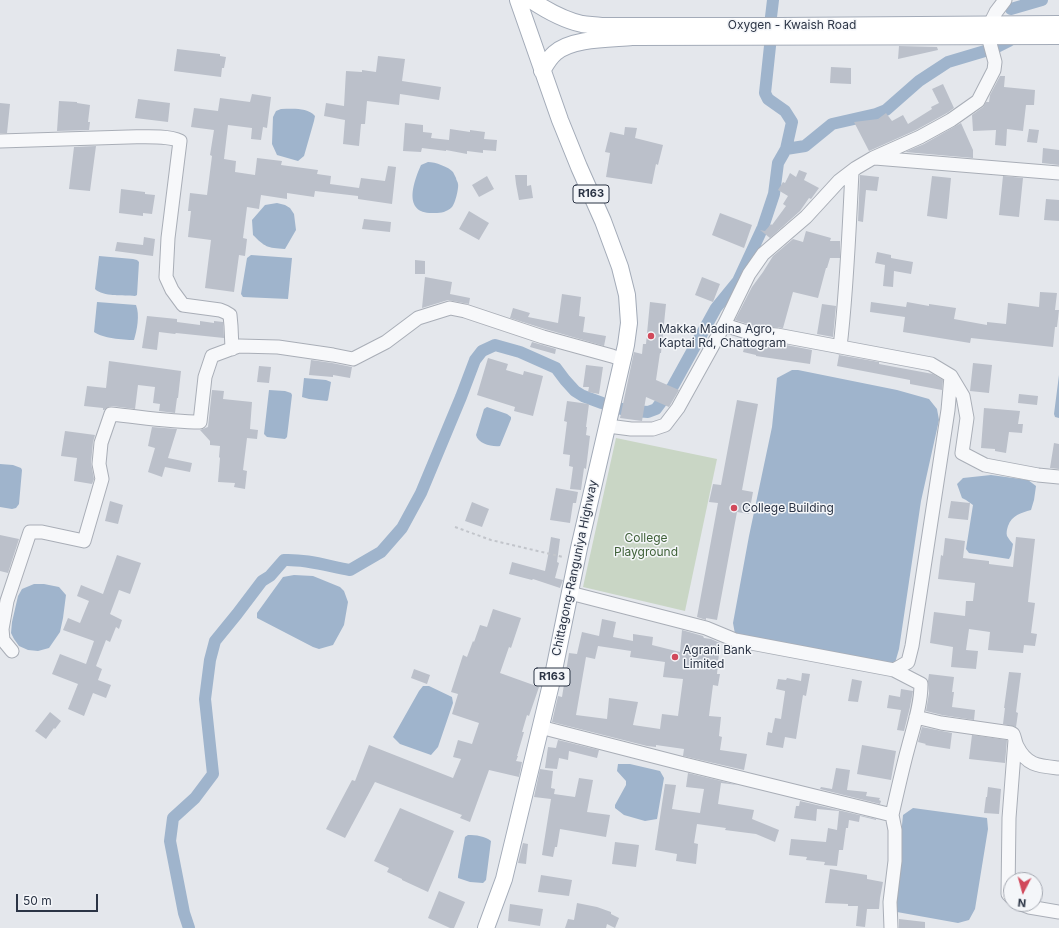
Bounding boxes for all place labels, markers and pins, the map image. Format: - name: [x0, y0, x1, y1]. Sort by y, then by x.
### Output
- place label: Makka Madina Agro, Kaptai Rd, Chattogram: [659, 322, 786, 350]
- marker: Makka Madina Agro, Kaptai Rd, Chattogram: [646, 331, 656, 341]
- place label: College Building: [742, 501, 834, 515]
- marker: College Building: [729, 503, 739, 513]
- place label: Agrani Bank Limited: [683, 643, 752, 671]
- marker: Agrani Bank Limited: [670, 652, 680, 662]

